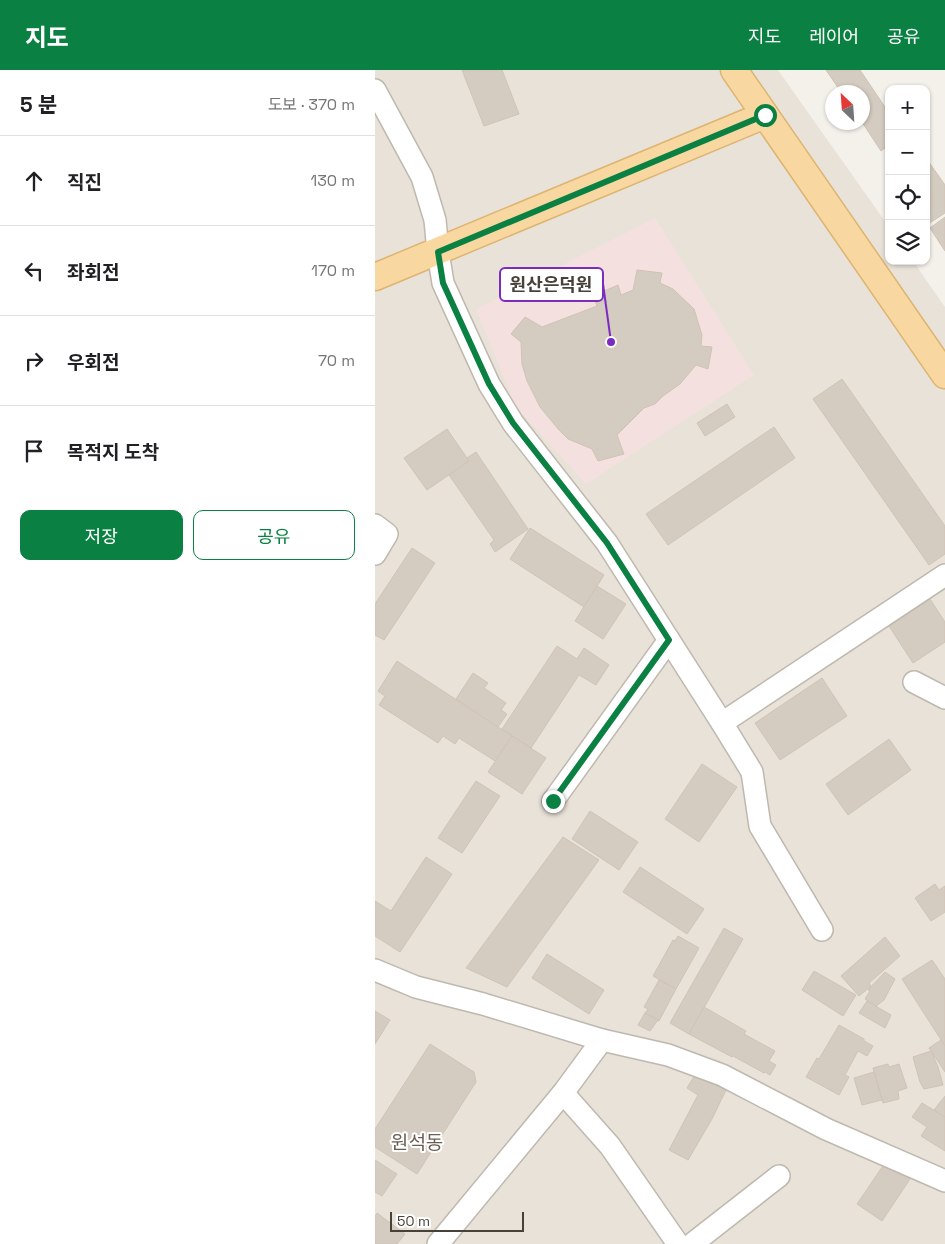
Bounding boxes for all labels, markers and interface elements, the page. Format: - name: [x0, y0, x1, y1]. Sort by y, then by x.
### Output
- text: 지도: [25, 22, 69, 53]
- text: 지도: [748, 25, 781, 48]
- text: 레이어: [809, 25, 859, 48]
- text: 공유: [887, 25, 920, 48]
- north arrow: [825, 85, 870, 130]
- map controls: [885, 85, 930, 265]
- button: +: [885, 85, 930, 130]
- text: 5 분: [20, 91, 57, 118]
- text: 도보 · 370 m: [268, 94, 355, 115]
- route start: [754, 104, 777, 127]
- button: −: [885, 130, 930, 175]
- icon: ahead: [20, 167, 48, 195]
- text: 직진: [67, 170, 102, 195]
- text: 130 m: [311, 170, 355, 191]
- button: locate: [885, 175, 930, 220]
- button: layers: [885, 220, 930, 265]
- icon: left: [20, 257, 48, 285]
- text: 좌회전: [67, 260, 119, 285]
- text: 170 m: [311, 260, 355, 281]
- callout: 원산은덕원: [500, 268, 603, 301]
- text: 원산은덕원: [510, 273, 592, 296]
- icon: right: [20, 347, 48, 375]
- text: 우회전: [67, 350, 119, 375]
- text: 70 m: [318, 350, 355, 371]
- icon: arrive: [20, 437, 48, 465]
- text: 목적지 도착: [67, 440, 159, 465]
- button: 저장: [20, 510, 183, 560]
- button: 공유: [193, 510, 355, 560]
- route end: [542, 790, 565, 813]
- district label: 원석동: [391, 1130, 443, 1155]
- scale bar: [390, 1209, 524, 1232]
- text: 50 m: [397, 1212, 430, 1230]

